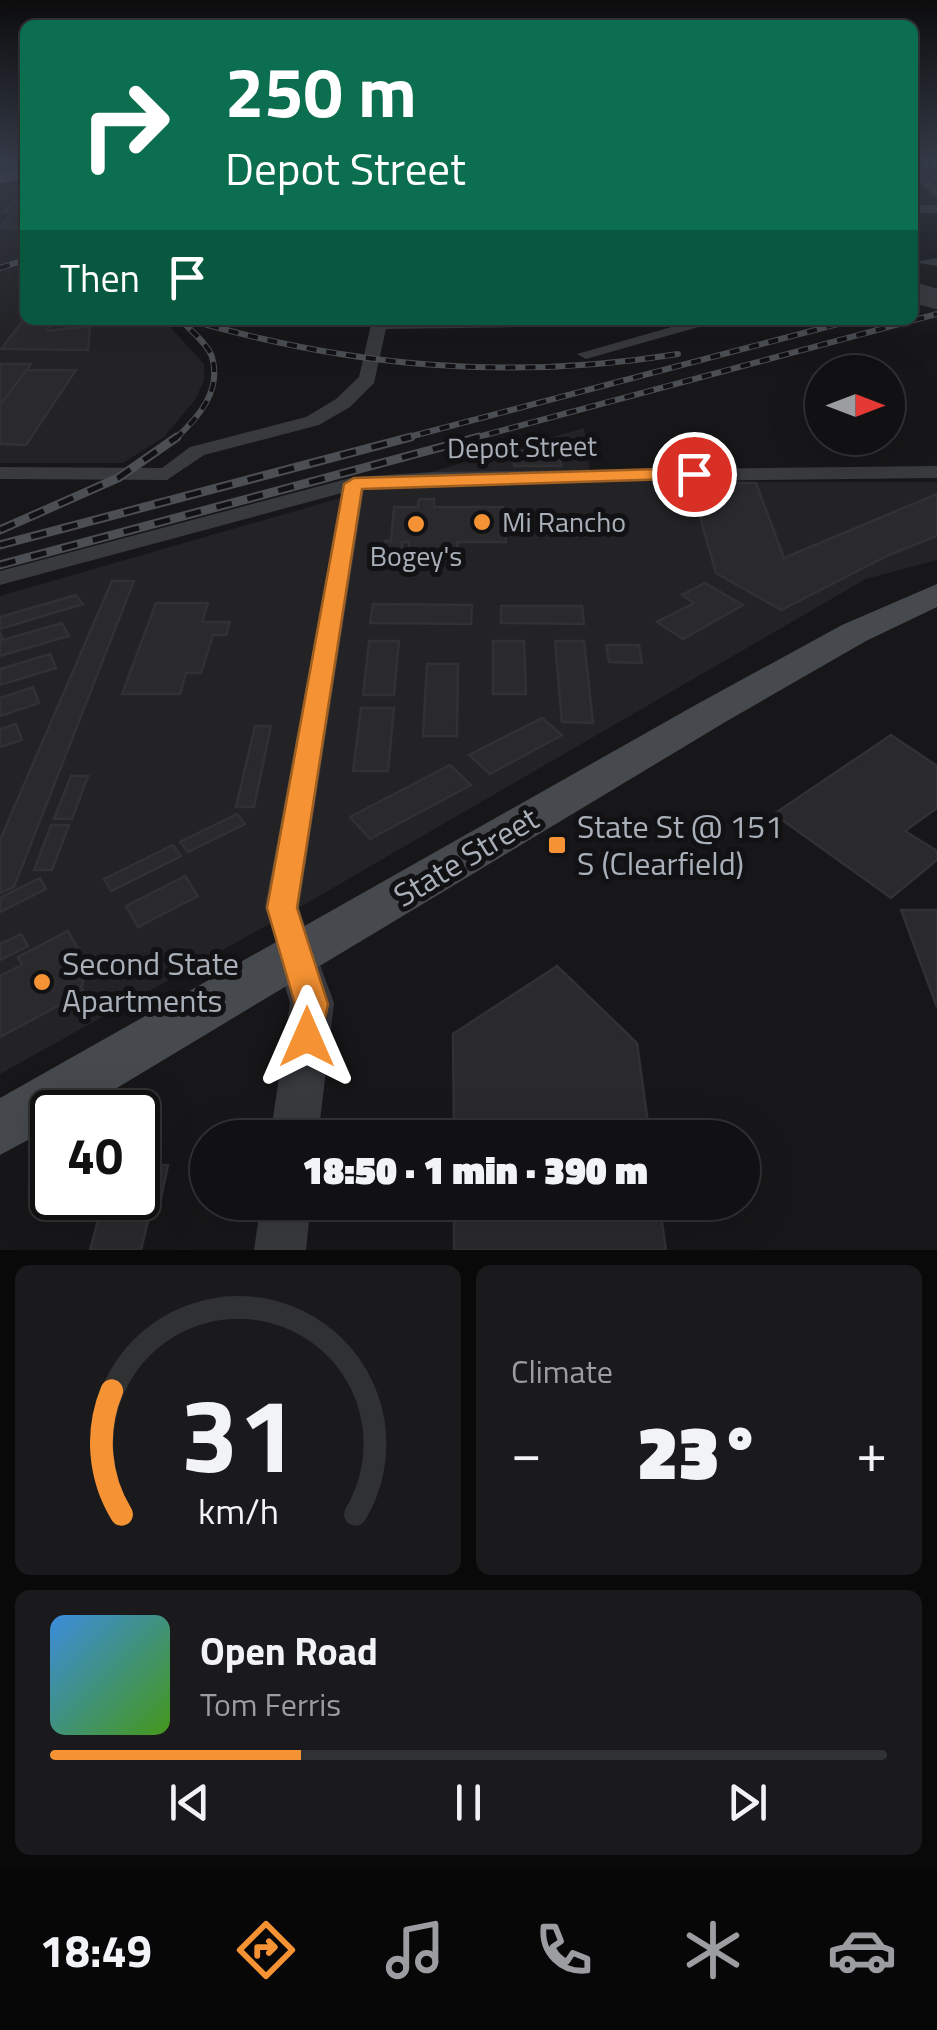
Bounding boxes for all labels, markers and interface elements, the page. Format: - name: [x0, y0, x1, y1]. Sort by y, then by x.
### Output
- text: 250 m: [225, 38, 417, 144]
- icon: right: [60, 60, 190, 190]
- text: Depot Street: [225, 134, 466, 202]
- text: Then: [60, 249, 140, 307]
- icon: arrive: [160, 250, 215, 305]
- north arrow: [805, 355, 905, 455]
- map controls: [805, 355, 905, 455]
- street label: Depot Street: [447, 424, 597, 469]
- pin: [652, 432, 737, 517]
- icon: arrive: [667, 447, 722, 502]
- place label: Mi Rancho: [502, 500, 626, 543]
- marker: Mi Rancho: [471, 511, 493, 533]
- marker: Bogey's: [405, 513, 427, 535]
- place label: Bogey's: [370, 534, 462, 577]
- street label: State Street: [384, 794, 547, 918]
- place label: State St @ 151 S (Clearfield): [577, 802, 783, 887]
- marker: State St @ 151 S (Clearfield): [546, 834, 568, 856]
- place label: Second State Apartments: [62, 939, 239, 1024]
- marker: Second State Apartments: [31, 971, 53, 993]
- position arrow: [255, 985, 359, 1089]
- speed limit sign: 40: [30, 1090, 160, 1220]
- text: 18:50 · 1 min · 390 m: [302, 1141, 648, 1199]
- text: Climate: [511, 1347, 613, 1395]
- text: 31: [180, 1354, 296, 1512]
- text: 23°: [637, 1394, 761, 1508]
- text: −: [511, 1410, 542, 1493]
- text: +: [856, 1410, 887, 1493]
- text: km/h: [198, 1483, 278, 1538]
- text: Open Road: [200, 1622, 378, 1680]
- text: Tom Ferris: [200, 1680, 341, 1728]
- icon: previous: [162, 1775, 217, 1830]
- icon: pause: [441, 1775, 496, 1830]
- icon: next: [720, 1775, 775, 1830]
- icon: directions: [231, 1915, 301, 1985]
- icon: music: [380, 1915, 450, 1985]
- icon: phone: [529, 1915, 599, 1985]
- icon: climate: [678, 1915, 748, 1985]
- icon: car: [827, 1915, 897, 1985]
- text: 18:49: [40, 1916, 152, 1984]

